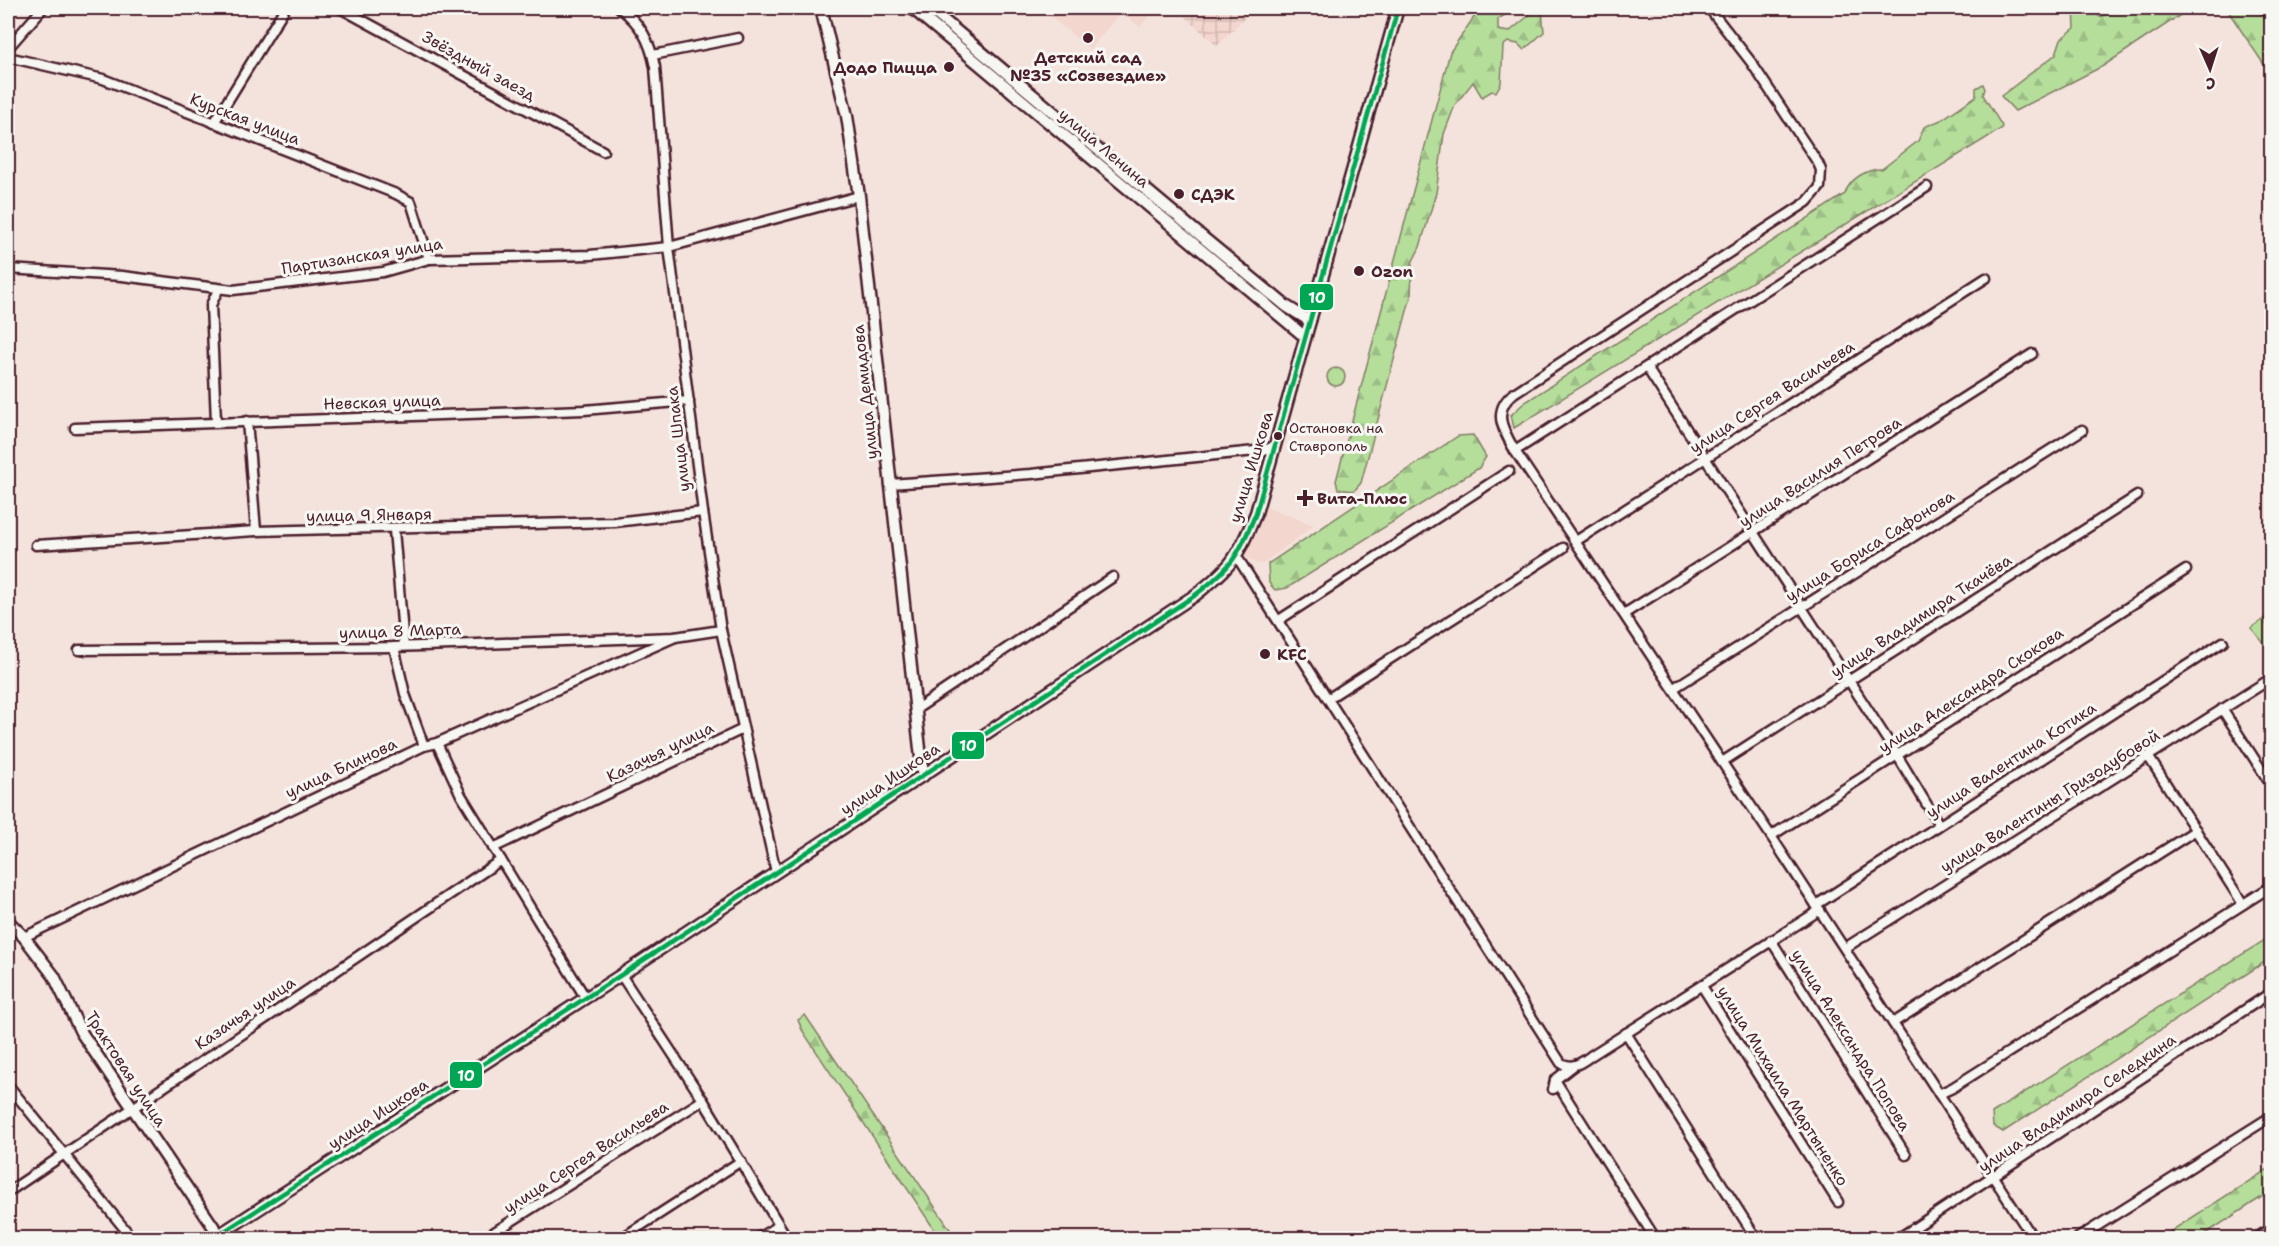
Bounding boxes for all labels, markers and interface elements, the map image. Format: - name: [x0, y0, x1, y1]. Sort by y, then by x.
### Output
- street label: Звёздный заезд: [419, 26, 539, 106]
- marker: Детский сад №35 «Созвездие»: [1081, 31, 1095, 45]
- north arrow: [2180, 39, 2240, 99]
- place label: Детский сад №35 «Созвездие»: [1010, 47, 1166, 86]
- place label: Додо Пицца: [833, 57, 937, 78]
- marker: Додо Пицца: [942, 60, 956, 74]
- text: С: [2205, 73, 2216, 94]
- street label: Курская улица: [187, 88, 303, 150]
- street label: улица Ленина: [1054, 104, 1154, 192]
- place label: СДЭК: [1191, 184, 1235, 205]
- marker: СДЭК: [1172, 187, 1186, 201]
- street label: Партизанская улица: [280, 233, 444, 279]
- place label: Ozon: [1371, 261, 1414, 282]
- marker: Ozon: [1352, 264, 1366, 278]
- line badge: 10: [1299, 283, 1334, 311]
- text: 10: [1308, 287, 1326, 308]
- street label: улица Демидова: [847, 324, 883, 460]
- street label: улица Сергея Васильева: [1686, 336, 1858, 458]
- street label: улица Шпака: [661, 385, 695, 493]
- street label: Невская улица: [323, 389, 441, 415]
- street label: улица Ишкова: [1224, 409, 1278, 525]
- street label: улица Василия Петрова: [1735, 412, 1905, 532]
- place label: Остановка на Ставрополь: [1289, 419, 1383, 455]
- marker: Остановка на Ставрополь: [1272, 430, 1284, 442]
- street label: улица Бориса Сафонова: [1782, 485, 1958, 607]
- place label: Вита-Плюс: [1317, 488, 1407, 509]
- marker: Вита-Плюс: [1298, 491, 1312, 505]
- street label: улица 9 Января: [306, 503, 432, 527]
- street label: улица Владимира Ткачёва: [1826, 549, 2016, 683]
- street label: улица 8 Марта: [339, 618, 461, 644]
- street label: улица Александра Скокова: [1875, 622, 2067, 758]
- place label: KFC: [1277, 644, 1307, 665]
- marker: KFC: [1258, 647, 1272, 661]
- street label: улица Валентина Котика: [1922, 697, 2100, 823]
- street label: Казачья улица: [603, 717, 717, 787]
- street label: улица Валентины Гризодубовой: [1936, 725, 2164, 877]
- line badge: 10: [951, 731, 985, 760]
- street label: улица Блинова: [282, 733, 400, 803]
- text: 10: [959, 735, 977, 756]
- street label: улица Ишкова: [836, 738, 944, 820]
- street label: улица Александра Попова: [1786, 945, 1916, 1135]
- street label: Казачья улица: [191, 972, 299, 1054]
- street label: улица Михаила Мартыненко: [1713, 982, 1853, 1190]
- street label: Трактовая улица: [81, 1007, 171, 1131]
- street label: улица Владимира Селедкина: [1974, 1029, 2180, 1177]
- line badge: 10: [449, 1061, 483, 1089]
- text: 10: [457, 1065, 475, 1086]
- street label: улица Ишкова: [324, 1074, 432, 1154]
- street label: улица Сергея Васильева: [500, 1096, 672, 1218]

